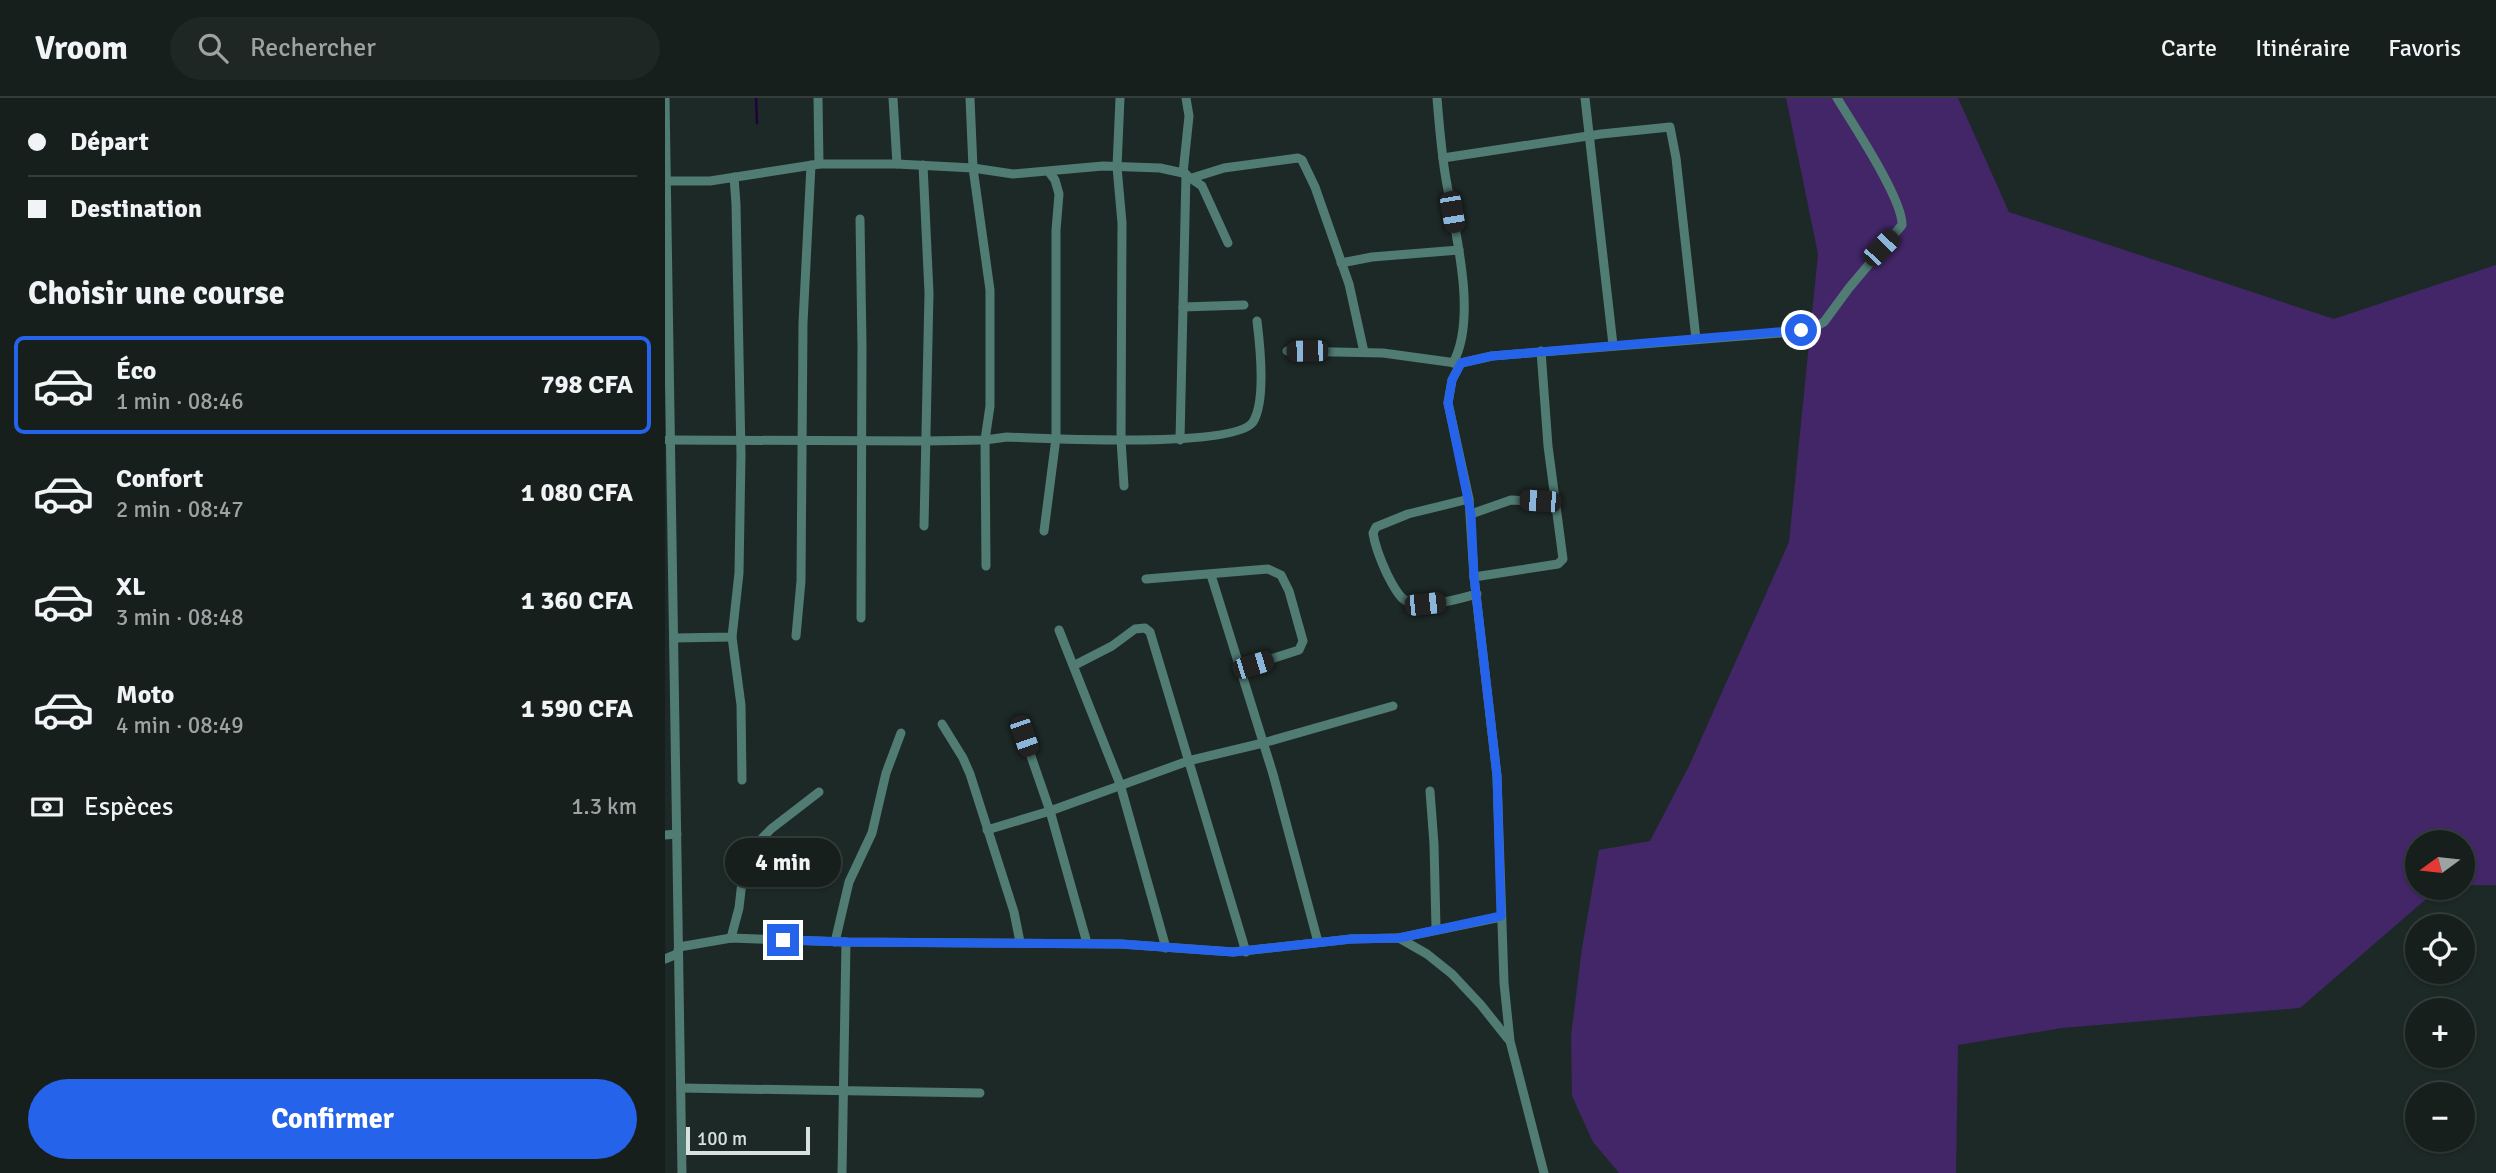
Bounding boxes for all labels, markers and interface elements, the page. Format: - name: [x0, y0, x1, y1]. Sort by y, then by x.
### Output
- search box: [170, 17, 660, 80]
- text: Vroom: [35, 28, 128, 69]
- icon: search: [194, 29, 232, 67]
- text: Rechercher: [250, 32, 376, 64]
- text: Carte: [2161, 33, 2217, 63]
- text: Itinéraire: [2255, 33, 2350, 63]
- text: Favoris: [2388, 33, 2461, 63]
- text: Départ: [70, 126, 149, 158]
- car: [1439, 189, 1466, 235]
- text: Destination: [70, 193, 202, 225]
- car: [1859, 226, 1904, 270]
- text: Choisir une course: [28, 274, 285, 313]
- route start: [1785, 314, 1817, 346]
- car: [1286, 340, 1329, 362]
- icon: car: [32, 354, 95, 417]
- text: Éco: [116, 355, 156, 387]
- text: 798 CFA: [541, 369, 633, 401]
- text: 1 min · 08:46: [116, 387, 244, 416]
- icon: car: [32, 462, 95, 525]
- text: Confort: [116, 463, 203, 495]
- text: 1 080 CFA: [521, 477, 633, 509]
- car: [1519, 489, 1562, 513]
- text: 2 min · 08:47: [116, 495, 244, 524]
- icon: car: [32, 570, 95, 633]
- text: XL: [116, 571, 146, 603]
- text: 1 360 CFA: [521, 585, 633, 617]
- car: [1404, 591, 1447, 617]
- text: 3 min · 08:48: [116, 603, 244, 632]
- car: [1230, 649, 1277, 681]
- icon: car: [32, 678, 95, 741]
- text: Moto: [116, 679, 174, 711]
- text: 1 590 CFA: [521, 693, 633, 725]
- text: 4 min · 08:49: [116, 711, 244, 740]
- car: [1008, 713, 1041, 759]
- icon: cash: [28, 788, 66, 826]
- text: Espèces: [84, 791, 173, 823]
- text: 1.3 km: [571, 792, 637, 821]
- north arrow: [2405, 830, 2475, 900]
- map controls: [2405, 830, 2475, 1152]
- callout: 4 min: [725, 838, 841, 888]
- text: 4 min: [755, 848, 811, 877]
- button: locate: [2405, 914, 2475, 984]
- route end: [767, 924, 799, 956]
- button: +: [2405, 998, 2475, 1068]
- button: Confirmer: [28, 1079, 637, 1159]
- button: −: [2405, 1082, 2475, 1152]
- scale bar: [686, 1124, 810, 1156]
- text: 100 m: [697, 1127, 747, 1151]

